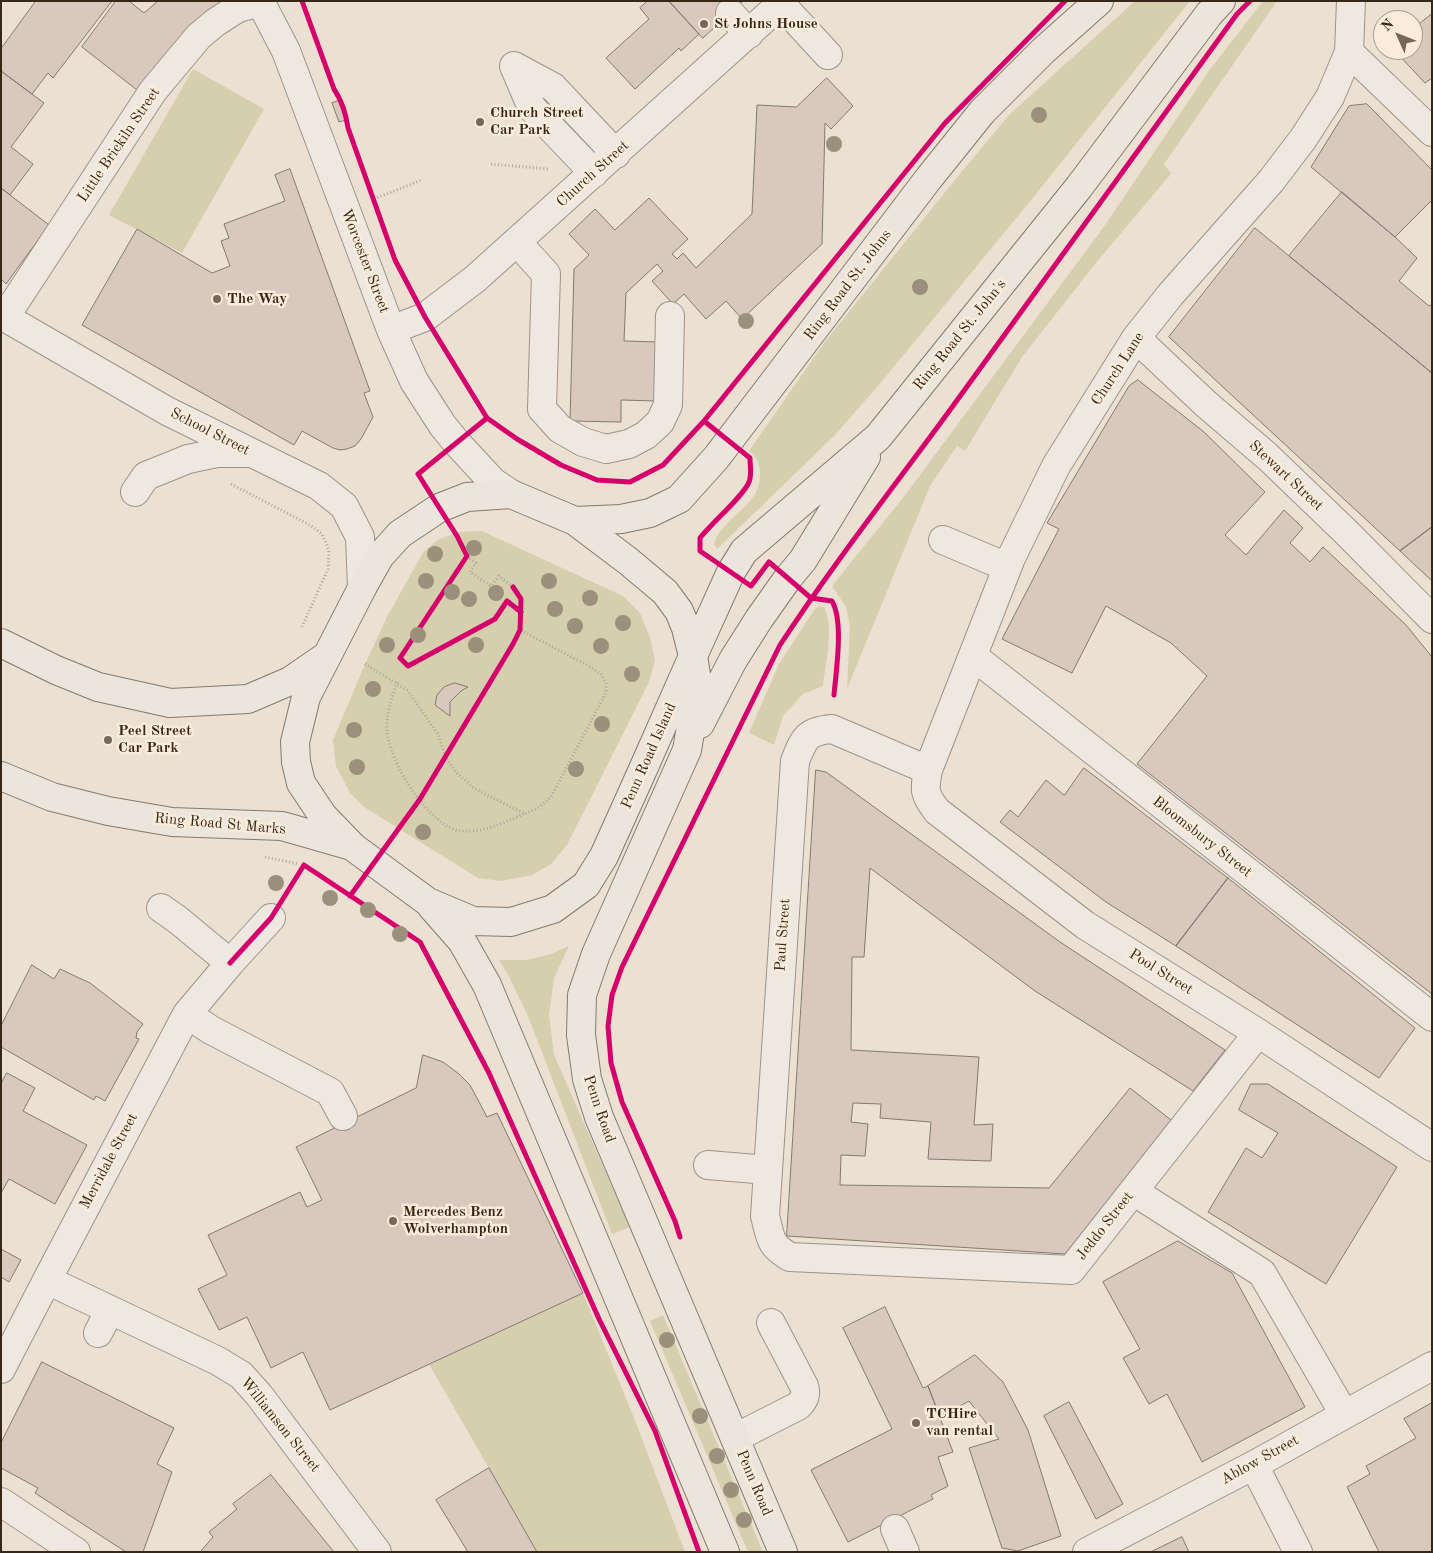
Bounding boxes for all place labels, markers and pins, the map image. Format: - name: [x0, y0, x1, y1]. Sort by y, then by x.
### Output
- place label: St Johns House: [714, 15, 818, 33]
- marker: St Johns House: [698, 18, 710, 30]
- place label: Church Street Car Park: [490, 104, 584, 139]
- marker: Church Street Car Park: [474, 116, 486, 128]
- place label: The Way: [227, 290, 287, 308]
- marker: The Way: [211, 293, 223, 305]
- place label: Peel Street Car Park: [118, 722, 192, 757]
- marker: Peel Street Car Park: [102, 734, 114, 746]
- place label: Mercedes Benz Wolverhampton: [403, 1203, 508, 1238]
- marker: Mercedes Benz Wolverhampton: [387, 1215, 399, 1227]
- place label: TCHire van rental: [926, 1405, 993, 1440]
- marker: TCHire van rental: [910, 1417, 922, 1429]

